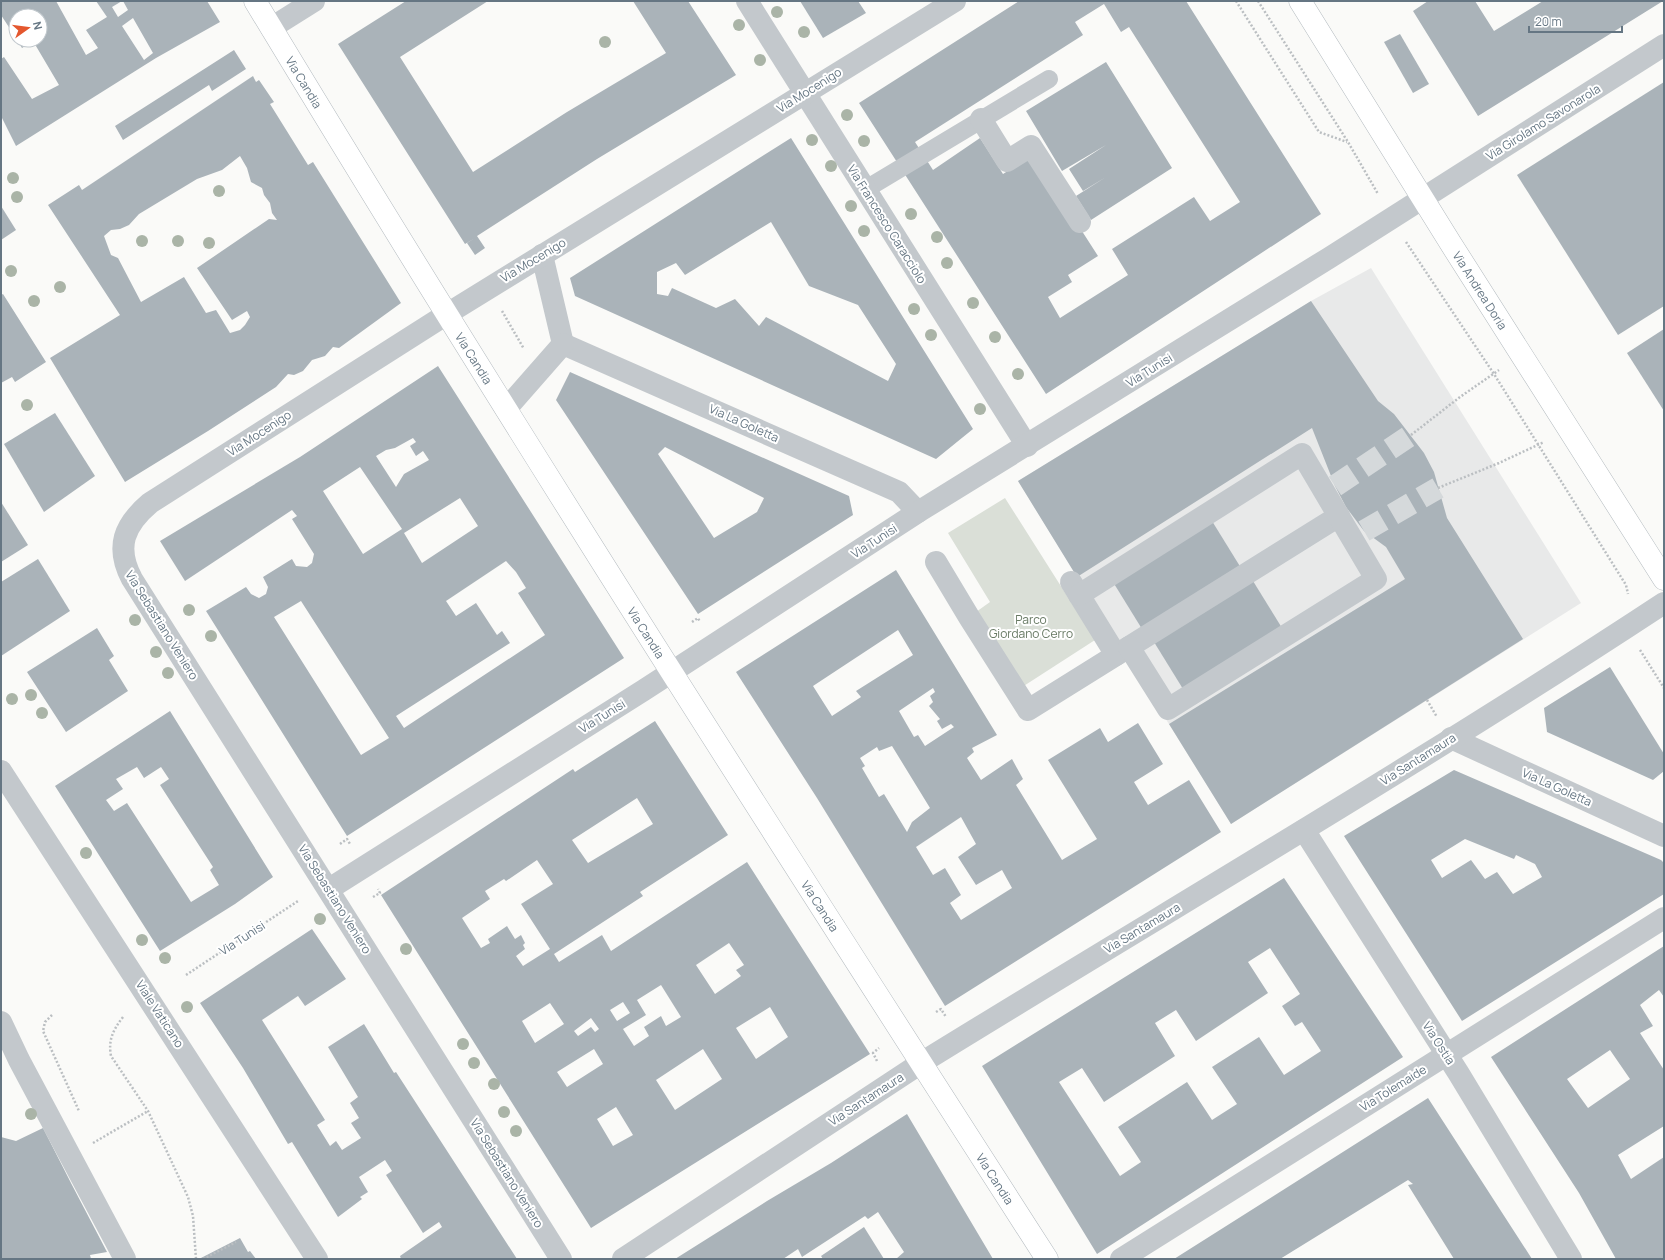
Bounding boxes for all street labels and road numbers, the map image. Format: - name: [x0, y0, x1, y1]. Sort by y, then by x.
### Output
- street label: Via Candia: [282, 53, 327, 111]
- street label: Via Mocenigo: [773, 63, 845, 117]
- street label: Via Girolamo Savonarola: [1483, 80, 1603, 164]
- street label: Via Francesco Caracciolo: [843, 161, 931, 287]
- street label: Via Mocenigo: [497, 234, 569, 286]
- street label: Via Andrea Doria: [1449, 248, 1512, 333]
- street label: Via Candia: [452, 329, 497, 387]
- street label: Via Tunisi: [1123, 349, 1175, 391]
- street label: Via La Goletta: [706, 400, 782, 446]
- street label: Via Mocenigo: [224, 406, 294, 460]
- street label: Via Tunisi: [848, 520, 900, 562]
- street label: Via Sebastiano Veniero: [121, 567, 203, 683]
- street label: Via Candia: [624, 604, 669, 662]
- street label: Via Tunisi: [576, 695, 628, 737]
- street label: Via Santamaura: [1377, 729, 1459, 789]
- street label: Via La Goletta: [1519, 764, 1595, 810]
- street label: Via Sebastiano Veniero: [294, 841, 376, 957]
- street label: Via Candia: [798, 877, 843, 935]
- street label: Via Santamaura: [1101, 898, 1183, 958]
- street label: Via Tunisi: [216, 917, 268, 959]
- street label: Viale Vaticano: [132, 977, 188, 1051]
- street label: Via Ostia: [1419, 1018, 1459, 1068]
- street label: Via Tolemaide: [1356, 1061, 1430, 1115]
- street label: Via Santamaura: [825, 1068, 907, 1130]
- street label: Via Sebastiano Veniero: [466, 1115, 548, 1231]
- street label: Via Candia: [973, 1150, 1018, 1208]

